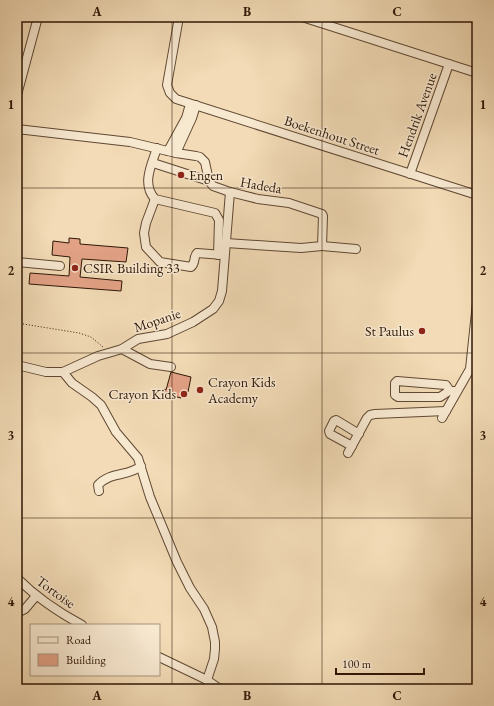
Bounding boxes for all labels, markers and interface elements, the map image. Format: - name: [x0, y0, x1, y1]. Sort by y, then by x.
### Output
- text: A: [91, 3, 102, 20]
- text: B: [243, 3, 251, 20]
- text: C: [392, 3, 402, 20]
- street label: Hendrik Avenue: [393, 70, 441, 160]
- text: 1: [8, 96, 15, 113]
- text: 1: [480, 96, 487, 113]
- street label: Boekenhout Street: [282, 111, 383, 159]
- place label: Engen: [189, 166, 224, 184]
- marker: Engen: [176, 170, 186, 180]
- street label: Hadeda: [239, 172, 284, 198]
- place label: CSIR Building 33: [83, 259, 180, 277]
- text: 2: [8, 262, 15, 279]
- text: 2: [480, 262, 487, 279]
- marker: CSIR Building 33: [70, 263, 80, 273]
- street label: Mopanie: [131, 304, 183, 336]
- place label: St Paulus: [365, 322, 414, 340]
- marker: St Paulus: [417, 326, 427, 336]
- place label: Crayon Kids Academy: [207, 373, 276, 407]
- place label: Crayon Kids: [108, 385, 176, 403]
- marker: Crayon Kids Academy: [195, 385, 205, 395]
- marker: Crayon Kids: [179, 389, 189, 399]
- text: 3: [8, 427, 15, 444]
- text: 3: [480, 427, 487, 444]
- street label: Tortoise: [33, 572, 80, 613]
- text: 4: [8, 593, 15, 610]
- text: 4: [480, 593, 487, 610]
- legend: [30, 624, 160, 676]
- text: Road: [66, 632, 92, 648]
- scale bar: [336, 650, 424, 676]
- text: Building: [66, 652, 107, 668]
- text: 100 m: [342, 656, 372, 672]
- text: A: [91, 687, 102, 704]
- text: B: [243, 687, 251, 704]
- text: C: [392, 687, 402, 704]

